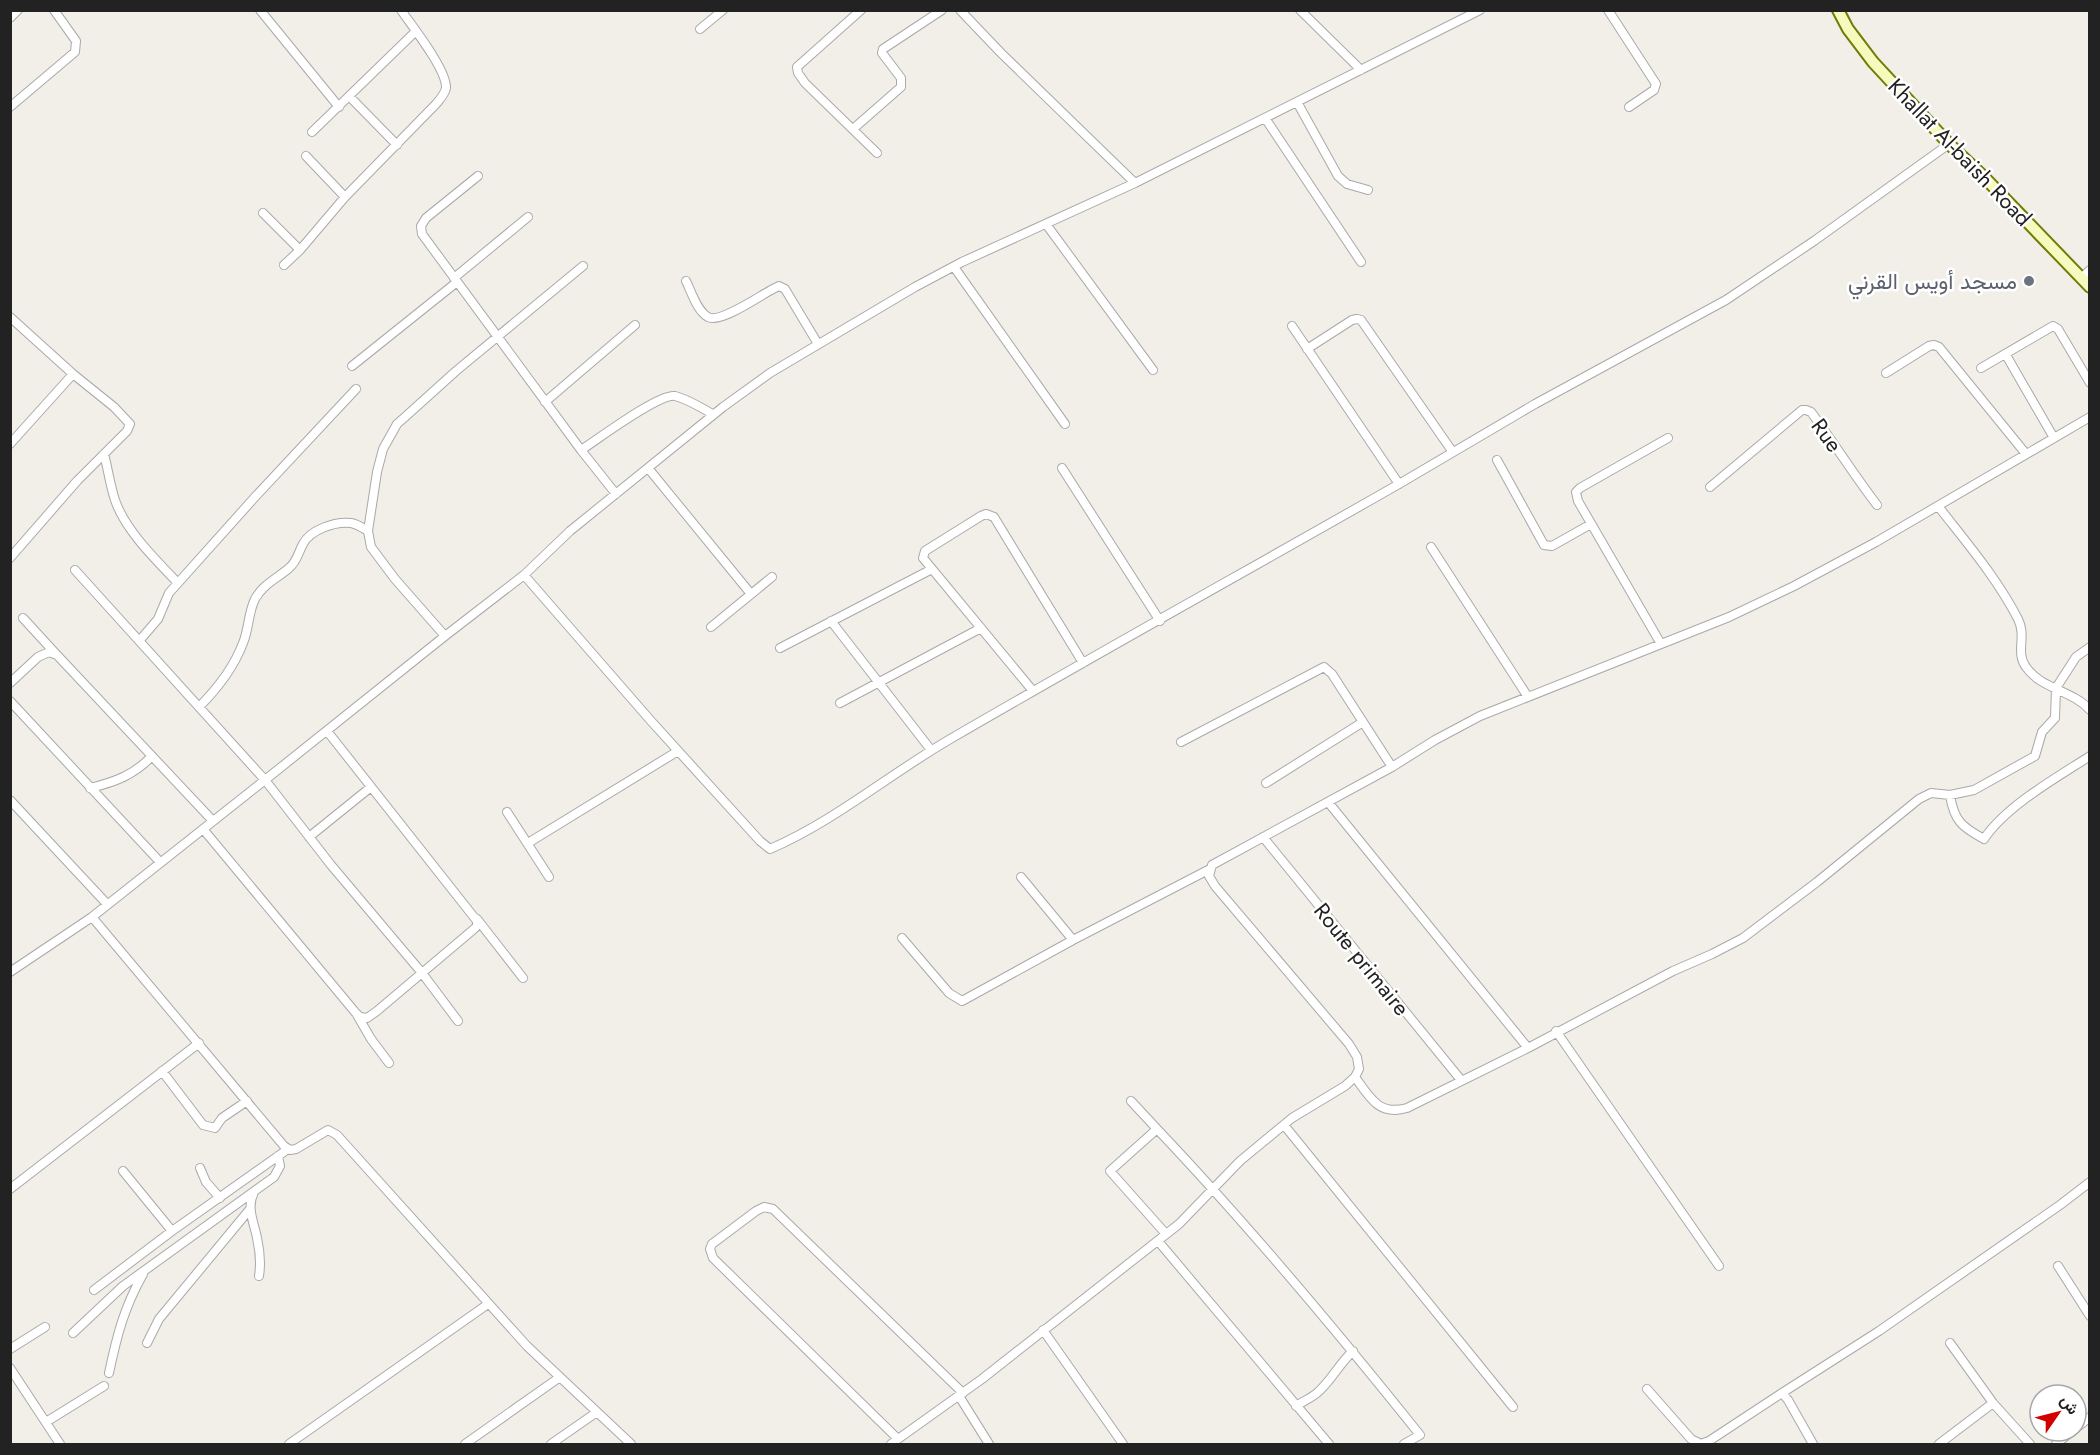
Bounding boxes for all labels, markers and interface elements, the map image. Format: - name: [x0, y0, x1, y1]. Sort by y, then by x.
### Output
- street label: Khallat Al-baish Road: [1881, 71, 2039, 233]
- place label: مسجد أويس القرني: [1848, 265, 2017, 300]
- marker: مسجد أويس القرني: [2022, 274, 2036, 288]
- street label: Rue: [1804, 411, 1850, 459]
- street label: Route primaire: [1306, 896, 1418, 1022]
- north arrow: [2028, 1383, 2088, 1443]
- text: ش: [2055, 1390, 2085, 1419]

